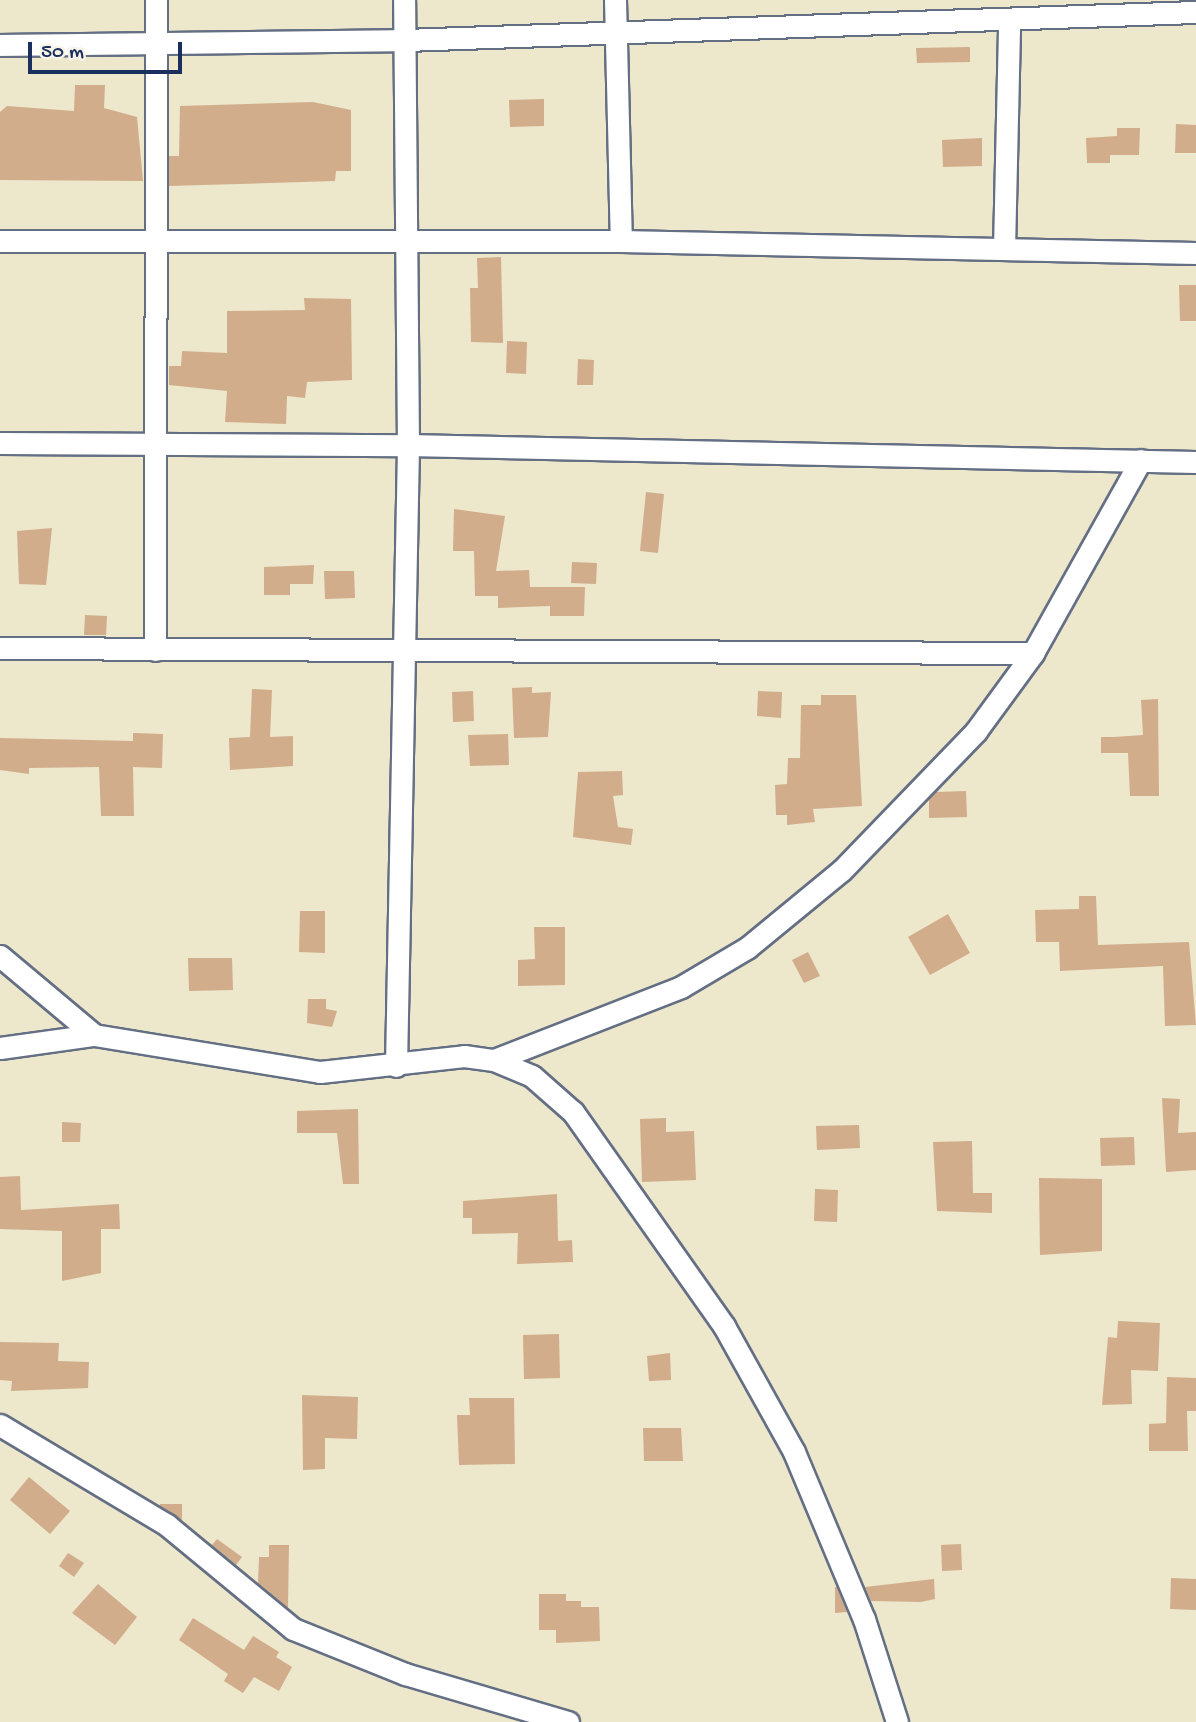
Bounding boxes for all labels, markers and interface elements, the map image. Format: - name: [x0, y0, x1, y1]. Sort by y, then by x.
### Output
- scale bar: [32, 28, 186, 72]
- text: 50 m: [41, 41, 84, 66]

